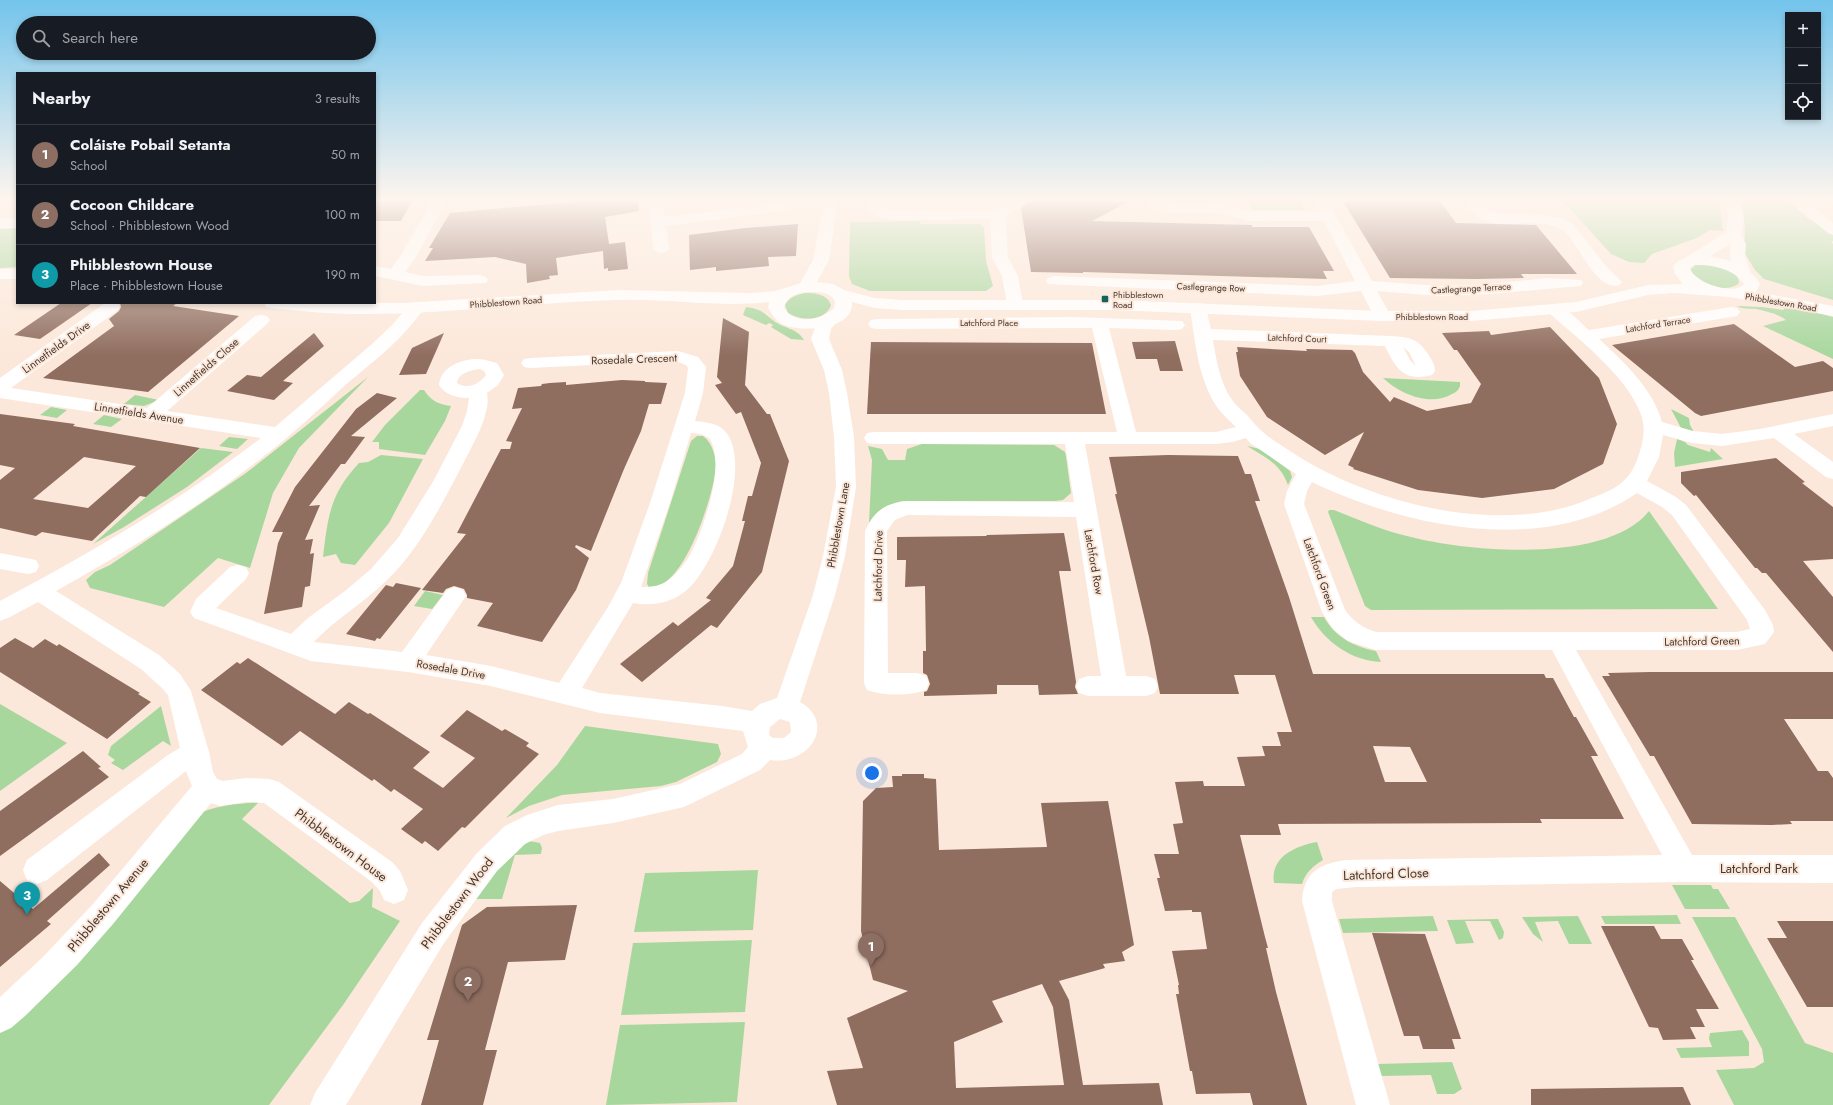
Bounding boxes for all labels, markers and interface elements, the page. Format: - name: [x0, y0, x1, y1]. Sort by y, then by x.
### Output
- map controls: [1785, 12, 1821, 120]
- button: +: [1785, 12, 1821, 48]
- search box: [16, 16, 376, 60]
- icon: search: [30, 27, 52, 49]
- text: Search here: [62, 27, 138, 49]
- button: −: [1785, 48, 1821, 84]
- button: locate: [1785, 84, 1821, 120]
- text: Nearby: [32, 86, 90, 110]
- text: 3 results: [315, 89, 360, 108]
- text: Coláiste Pobail Setanta: [70, 134, 231, 156]
- text: 1: [42, 145, 48, 164]
- text: 50 m: [331, 145, 360, 164]
- text: School: [70, 156, 107, 175]
- text: Cocoon Childcare: [70, 194, 194, 216]
- text: 2: [41, 205, 49, 224]
- text: 100 m: [325, 205, 360, 224]
- text: School · Phibblestown Wood: [70, 216, 229, 235]
- text: Phibblestown House: [70, 254, 213, 276]
- text: 3: [41, 265, 49, 284]
- text: 190 m: [325, 265, 360, 284]
- text: Place · Phibblestown House: [70, 276, 223, 295]
- street label: Castlegrange Row: [1176, 279, 1246, 295]
- street label: Castlegrange Terrace: [1431, 279, 1512, 297]
- place label: Phibblestown Road: [1113, 288, 1164, 311]
- street label: Phibblestown Road: [1744, 289, 1818, 315]
- street label: Phibblestown Road: [469, 293, 543, 311]
- marker: Phibblestown Road: [1100, 294, 1110, 304]
- street label: Phibblestown Road: [1396, 310, 1468, 323]
- street label: Latchford Terrace: [1625, 312, 1692, 336]
- street label: Latchford Place: [960, 316, 1018, 329]
- street label: Linnetfields Drive: [19, 317, 93, 377]
- street label: Latchford Court: [1267, 330, 1328, 346]
- street label: Linnetfields Close: [170, 334, 242, 400]
- street label: Rosedale Crescent: [591, 349, 678, 368]
- street label: Linnetfields Avenue: [93, 398, 185, 428]
- street label: Phibblestown Lane: [823, 481, 853, 569]
- street label: Latchford Row: [1080, 528, 1108, 596]
- street label: Latchford Drive: [869, 530, 887, 602]
- street label: Latchford Green: [1300, 536, 1340, 612]
- street label: Latchford Green: [1664, 632, 1740, 650]
- street label: Rosedale Drive: [415, 655, 487, 683]
- your location: [862, 763, 882, 783]
- street label: Phibblestown House: [291, 804, 392, 886]
- street label: Phibblestown Wood: [416, 853, 498, 953]
- street label: Phibblestown Avenue: [63, 854, 153, 956]
- street label: Latchford Park: [1720, 859, 1798, 878]
- street label: Latchford Close: [1343, 863, 1429, 885]
- pin: 3: [14, 882, 40, 915]
- pin: 1: [858, 933, 884, 966]
- pin: 2: [455, 968, 481, 1001]

